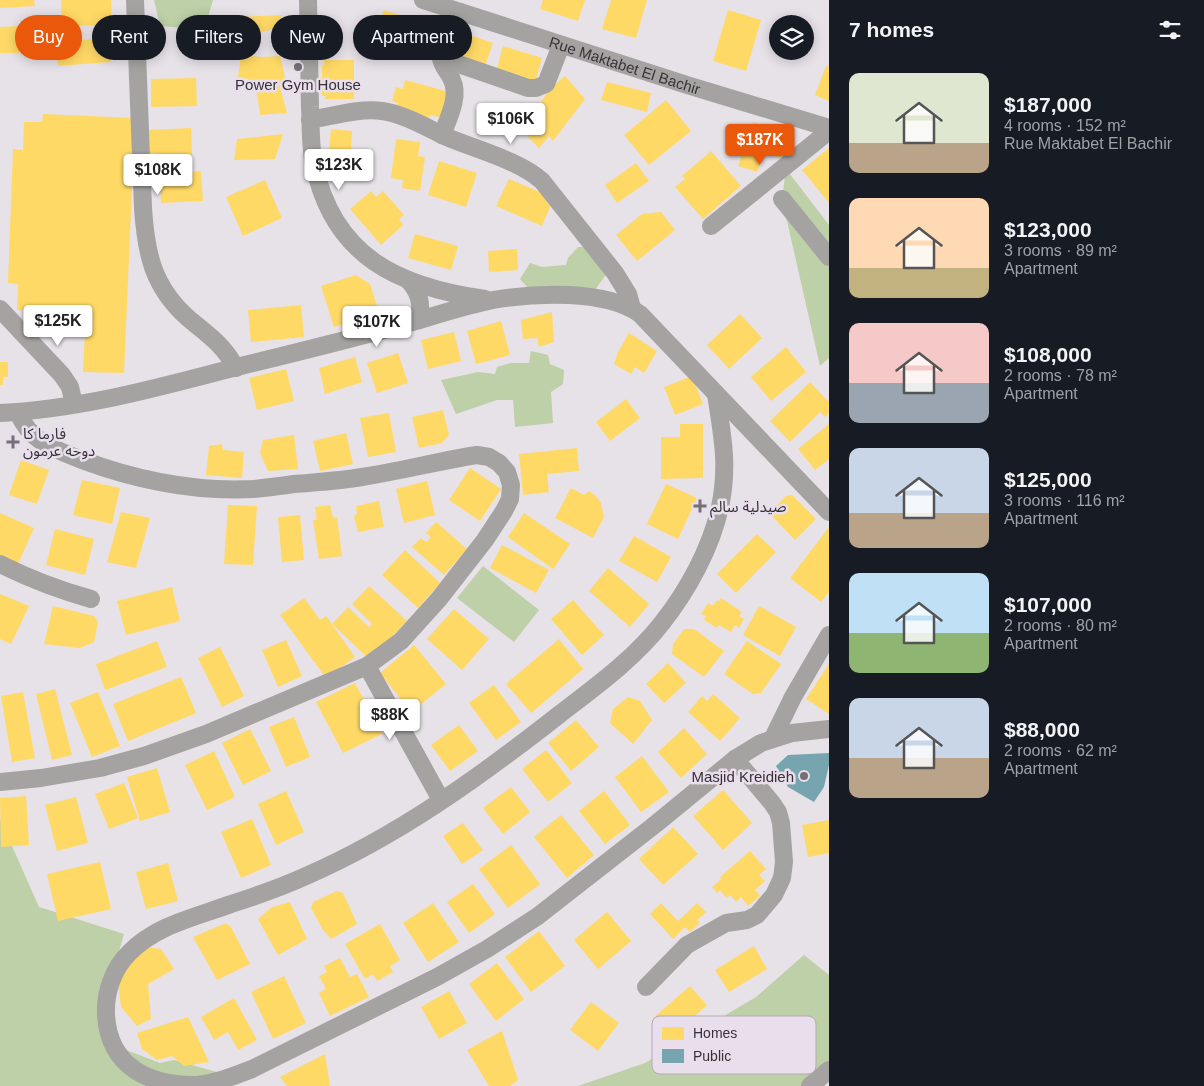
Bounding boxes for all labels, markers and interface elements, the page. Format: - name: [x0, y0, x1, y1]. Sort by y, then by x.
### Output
- chip: Buy: [15, 15, 82, 60]
- chip: Rent: [92, 15, 166, 60]
- chip: Filters: [176, 15, 261, 60]
- chip: New: [271, 15, 343, 60]
- chip: Apartment: [353, 15, 472, 60]
- map controls: [769, 15, 814, 60]
- button: layers: [769, 15, 814, 60]
- icon: filters: [1156, 16, 1184, 44]
- text: 7 homes: [849, 18, 934, 41]
- street label: Rue Maktabet El Bachir: [547, 33, 702, 97]
- marker: Power Gym House: [292, 61, 304, 73]
- place label: Power Gym House: [235, 76, 361, 93]
- icon: home: [889, 93, 949, 153]
- text: $187,000: [1004, 93, 1092, 116]
- pin: $106K: [476, 102, 546, 145]
- text: $106K: [487, 110, 535, 127]
- text: 4 rooms · 152 m²: [1004, 117, 1126, 134]
- pin: $187K: [725, 124, 795, 166]
- text: $187K: [736, 131, 784, 148]
- text: Rue Maktabet El Bachir: [1004, 135, 1172, 152]
- pin: $123K: [304, 148, 374, 191]
- pin: $108K: [123, 154, 193, 196]
- text: $123K: [315, 156, 363, 173]
- text: $108K: [134, 161, 182, 178]
- icon: home: [889, 218, 949, 278]
- text: $123,000: [1004, 218, 1092, 241]
- text: 3 rooms · 89 m²: [1004, 242, 1117, 259]
- text: Apartment: [1004, 260, 1078, 277]
- pin: $125K: [23, 304, 93, 347]
- pin: $107K: [342, 306, 412, 348]
- text: $125K: [34, 312, 82, 329]
- text: $107K: [353, 313, 401, 330]
- icon: home: [889, 343, 949, 403]
- text: $108,000: [1004, 343, 1092, 366]
- text: 2 rooms · 78 m²: [1004, 367, 1117, 384]
- text: Apartment: [1004, 385, 1078, 402]
- place label: فارما كا دوحه عرمون: [23, 425, 95, 460]
- marker: فارما كا دوحه عرمون: [7, 436, 19, 448]
- icon: home: [889, 468, 949, 528]
- text: $125,000: [1004, 468, 1092, 491]
- text: 3 rooms · 116 m²: [1004, 492, 1125, 509]
- place label: صيدلية سالم: [710, 498, 787, 518]
- marker: صيدلية سالم: [694, 500, 706, 512]
- text: Apartment: [1004, 510, 1078, 527]
- icon: home: [889, 593, 949, 653]
- text: $107,000: [1004, 593, 1092, 616]
- text: 2 rooms · 80 m²: [1004, 617, 1117, 634]
- text: Apartment: [1004, 635, 1078, 652]
- pin: $88K: [360, 698, 420, 741]
- text: $88K: [371, 706, 409, 723]
- icon: home: [889, 718, 949, 778]
- text: $88,000: [1004, 718, 1080, 741]
- text: 2 rooms · 62 m²: [1004, 742, 1117, 759]
- text: Apartment: [1004, 760, 1078, 777]
- place label: Masjid Kreidieh: [691, 768, 794, 785]
- marker: Masjid Kreidieh: [798, 770, 810, 782]
- legend: [652, 1016, 816, 1074]
- text: Homes: [693, 1025, 737, 1041]
- text: Public: [693, 1048, 731, 1064]

